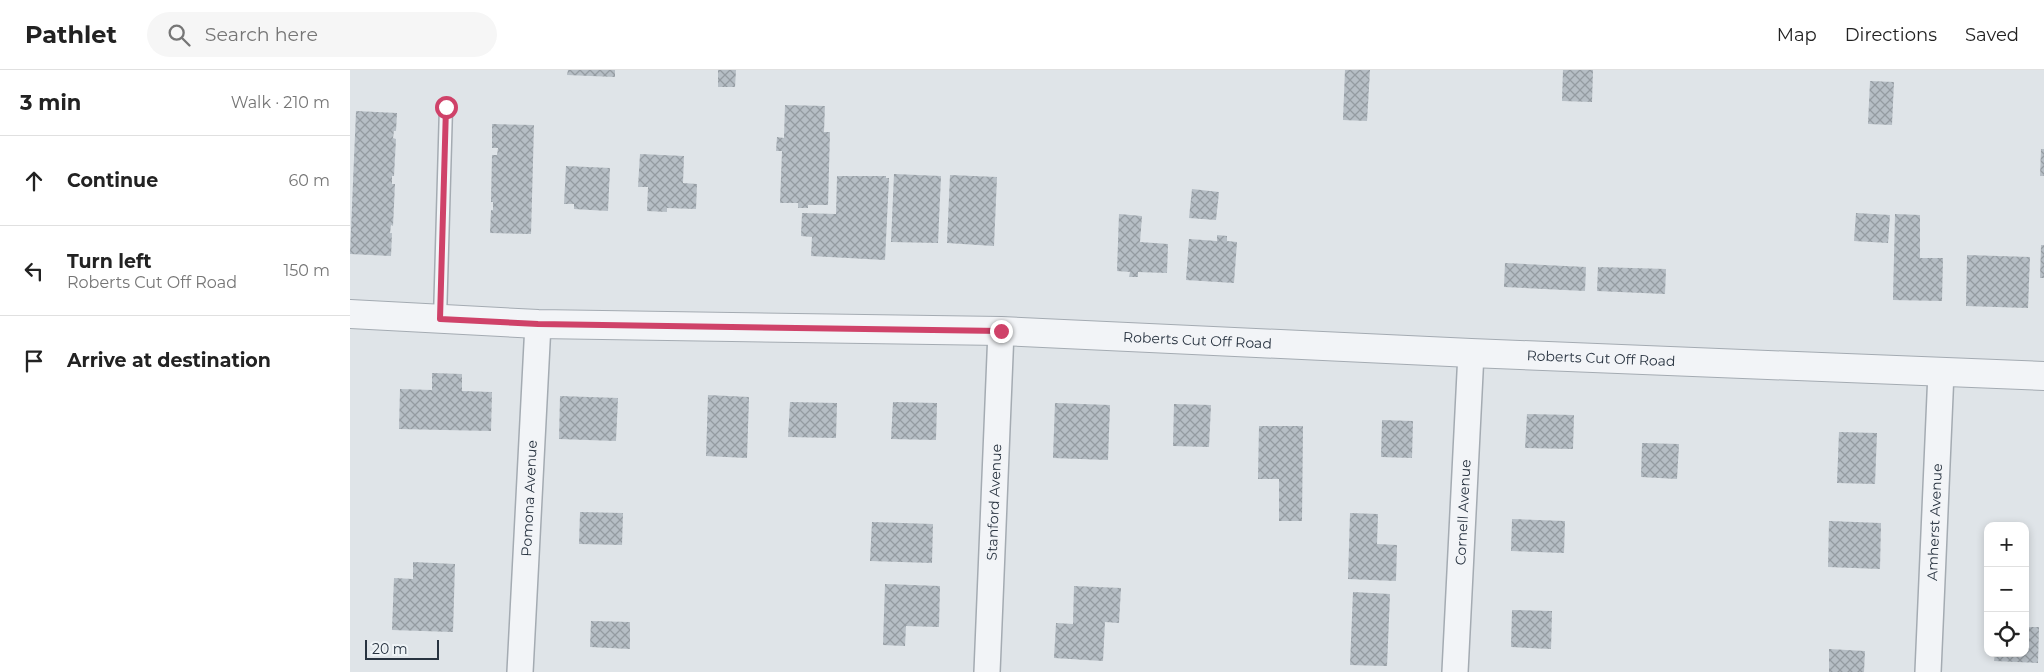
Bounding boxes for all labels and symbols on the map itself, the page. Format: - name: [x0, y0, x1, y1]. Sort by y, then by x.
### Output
- route start: [435, 96, 458, 119]
- route end: [990, 320, 1013, 343]
- street label: Roberts Cut Off Road: [1123, 328, 1272, 353]
- street label: Roberts Cut Off Road: [1526, 346, 1676, 370]
- street label: Pomona Avenue: [517, 440, 541, 557]
- street label: Stanford Avenue: [983, 443, 1005, 561]
- street label: Cornell Avenue: [1451, 459, 1475, 566]
- street label: Amherst Avenue: [1923, 463, 1946, 581]
- scale bar: [365, 637, 439, 660]

